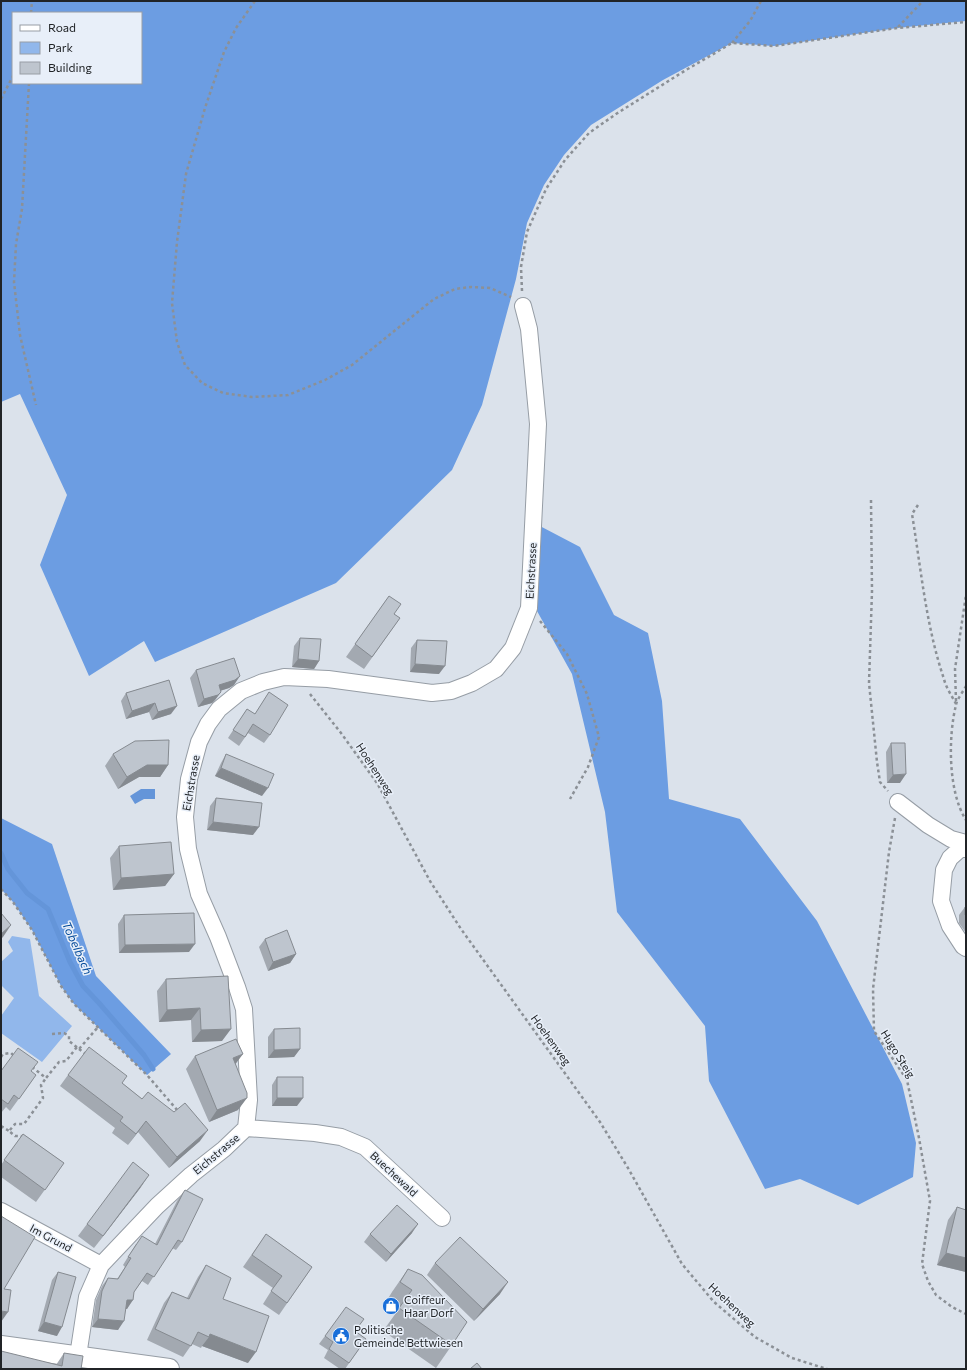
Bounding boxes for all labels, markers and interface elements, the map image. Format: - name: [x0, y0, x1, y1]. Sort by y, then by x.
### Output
- legend: [12, 12, 142, 84]
- text: Road: [48, 20, 76, 34]
- text: Park: [48, 40, 74, 54]
- text: Building: [48, 60, 92, 74]
- street label: Eichstrasse: [523, 542, 538, 599]
- street label: Hoehenweg: [354, 740, 397, 797]
- street label: Eichstrasse: [179, 754, 202, 812]
- water label: Tobelbach: [60, 919, 96, 976]
- street label: Hoehenweg: [529, 1012, 574, 1068]
- street label: Hugo Steig: [879, 1027, 918, 1080]
- street label: Eichstrasse: [190, 1130, 242, 1177]
- street label: Buechewald: [368, 1148, 421, 1199]
- street label: Im Grund: [28, 1221, 75, 1254]
- street label: Hoehenweg: [706, 1280, 758, 1330]
- place label: Coiffeur Haar Dorf: [404, 1293, 454, 1319]
- shop icon: Coiffeur Haar Dorf: [381, 1296, 401, 1316]
- place label: Politische Gemeinde Bettwiesen: [354, 1323, 463, 1349]
- public building icon: Politische Gemeinde Bettwiesen: [331, 1326, 351, 1346]

